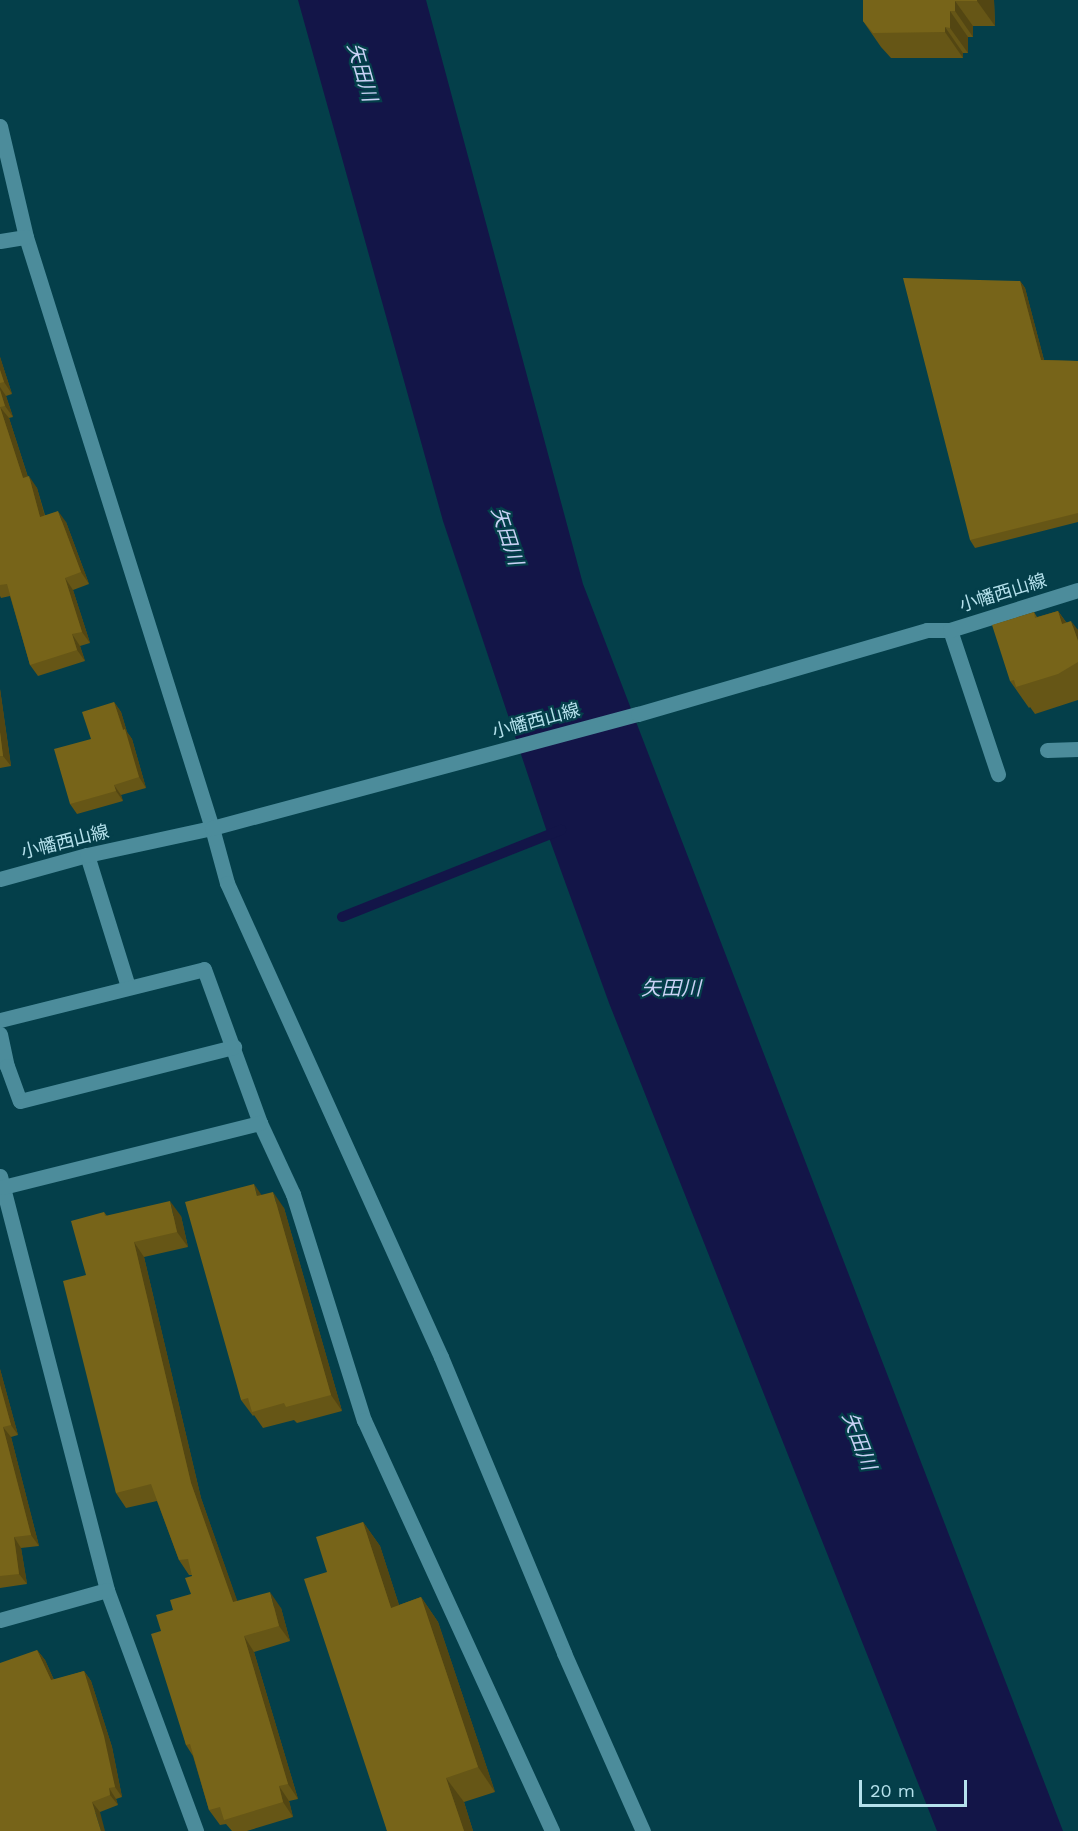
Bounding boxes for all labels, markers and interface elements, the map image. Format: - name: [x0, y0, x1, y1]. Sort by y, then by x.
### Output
- water label: 矢田川: [342, 40, 382, 104]
- water label: 矢田川: [486, 504, 528, 568]
- street label: 小幡西山線: [957, 570, 1049, 616]
- street label: 小幡西山線: [490, 699, 582, 743]
- street label: 小幡西山線: [19, 821, 111, 863]
- water label: 矢田川: [641, 976, 701, 1000]
- water label: 矢田川: [837, 1409, 881, 1473]
- scale bar: [862, 1768, 970, 1806]
- text: 20 m: [870, 1780, 915, 1801]

